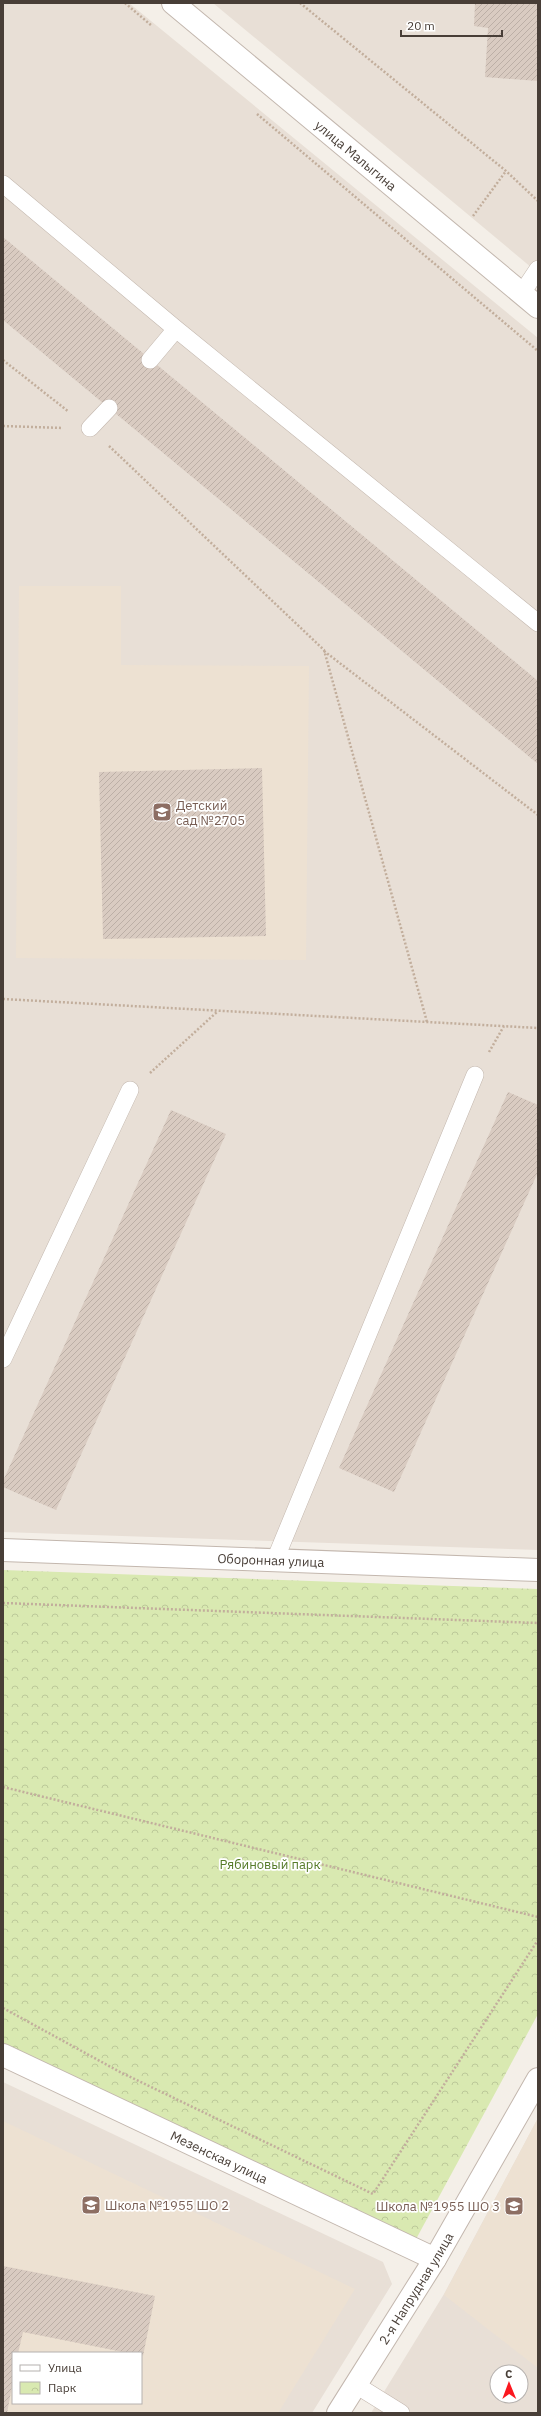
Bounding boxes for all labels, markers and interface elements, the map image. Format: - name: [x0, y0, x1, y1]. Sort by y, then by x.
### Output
- scale bar: [401, 12, 502, 38]
- text: 20 m: [407, 18, 435, 33]
- street label: улица Малыгина: [311, 116, 400, 194]
- place label: Детский сад №2705: [176, 797, 245, 829]
- school or university icon: Детский сад №2705: [151, 801, 173, 823]
- street label: Оборонная улица: [217, 1550, 325, 1571]
- park label: Рябиновый парк: [219, 1856, 321, 1873]
- street label: Мезенская улица: [168, 2127, 271, 2187]
- school or university icon: Школа №1955 ШО 2: [80, 2194, 102, 2216]
- school or university icon: Школа №1955 ШО 3: [503, 2195, 525, 2217]
- place label: Школа №1955 ШО 2: [105, 2197, 229, 2214]
- place label: Школа №1955 ШО 3: [376, 2198, 500, 2215]
- street label: 2-я Напрудная улица: [375, 2229, 457, 2348]
- legend: [12, 2352, 142, 2404]
- text: Улица: [48, 2360, 82, 2375]
- north arrow: [489, 2364, 529, 2404]
- text: С: [505, 2367, 513, 2381]
- text: Парк: [48, 2380, 77, 2395]

